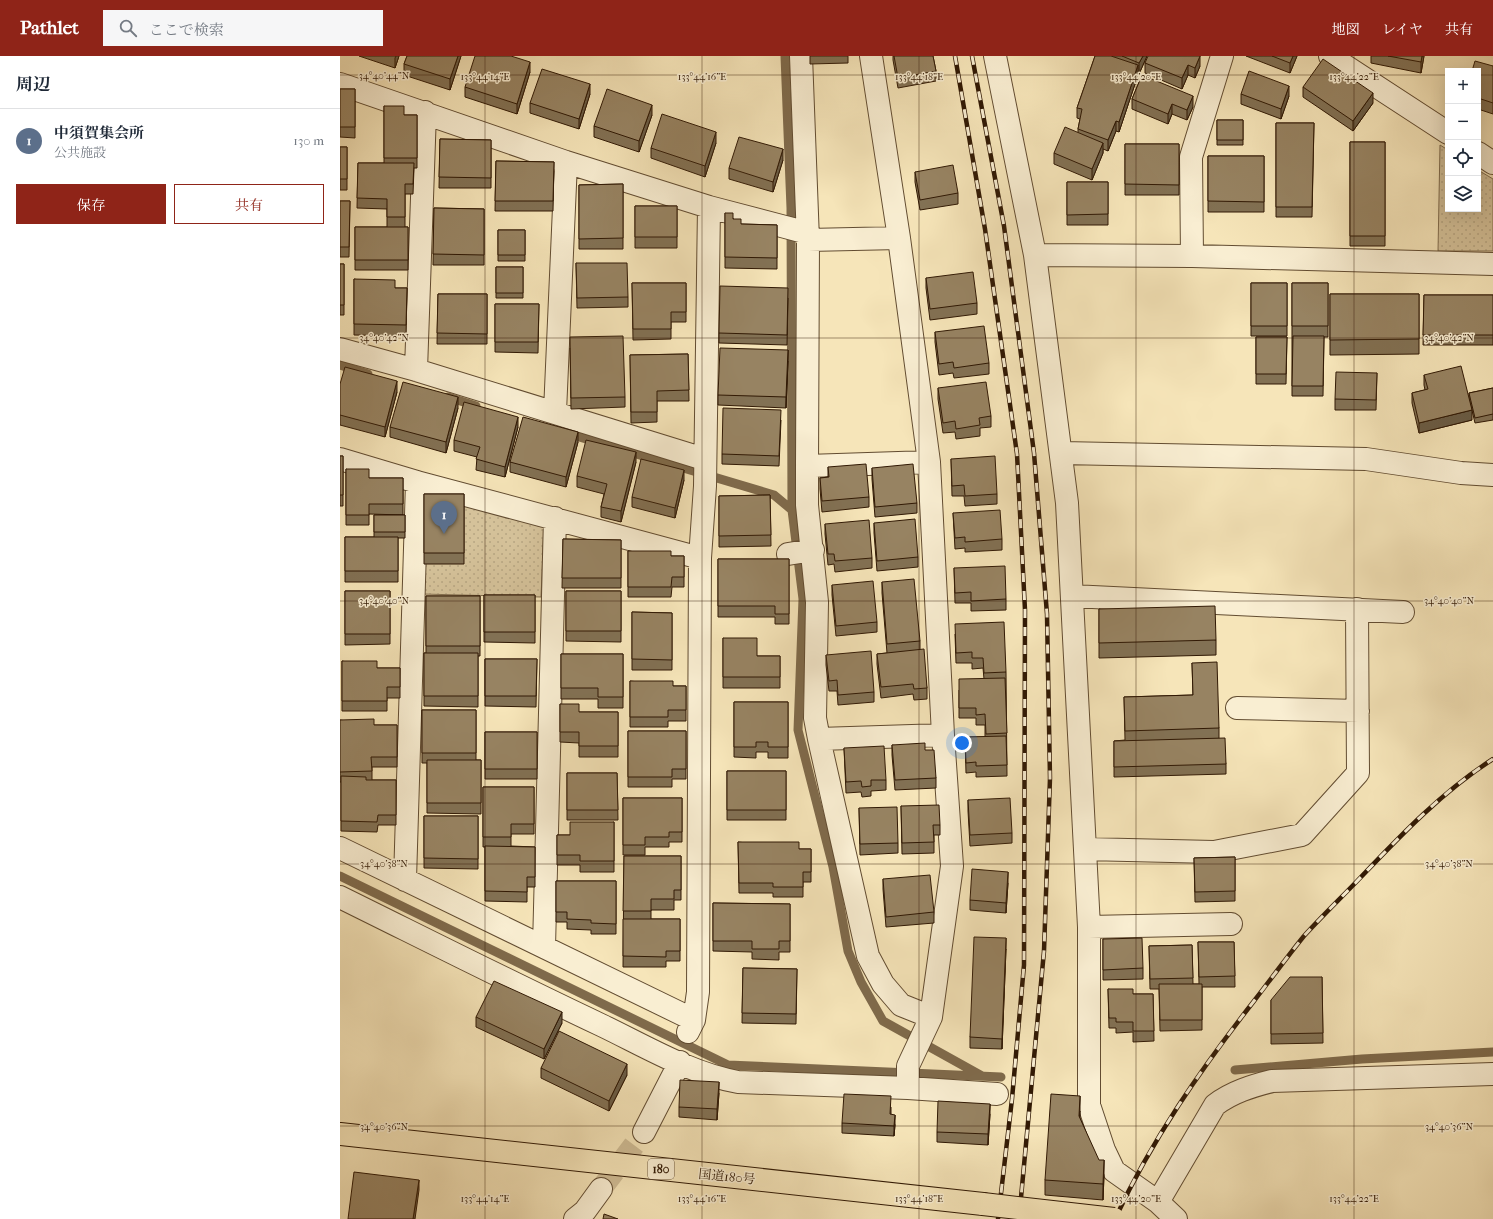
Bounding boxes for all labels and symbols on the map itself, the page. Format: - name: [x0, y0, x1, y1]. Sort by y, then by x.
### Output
- text: 34°40'44"N: [359, 70, 410, 82]
- text: 133°44'14"E: [461, 71, 509, 83]
- text: 133°44'16"E: [678, 71, 726, 83]
- text: 133°44'18"E: [895, 71, 943, 83]
- text: 133°44'20"E: [1111, 71, 1161, 83]
- text: 133°44'22"E: [1329, 71, 1379, 83]
- text: 34°40'42"N: [359, 332, 409, 344]
- text: 34°40'42"N: [1424, 332, 1474, 344]
- pin: 1: [431, 501, 457, 534]
- text: 34°40'40"N: [359, 595, 409, 607]
- text: 34°40'40"N: [1424, 595, 1474, 607]
- your location: [952, 733, 972, 753]
- text: 34°40'38"N: [360, 858, 408, 870]
- text: 34°40'38"N: [1425, 858, 1473, 870]
- text: 34°40'36"N: [360, 1121, 409, 1133]
- text: 34°40'36"N: [1425, 1121, 1474, 1133]
- road number: 180: [648, 1159, 674, 1179]
- street label: 国道180号: [698, 1166, 756, 1187]
- text: 133°44'14"E: [461, 1193, 509, 1205]
- text: 133°44'16"E: [678, 1193, 726, 1205]
- text: 133°44'18"E: [895, 1193, 943, 1205]
- text: 133°44'20"E: [1111, 1193, 1161, 1205]
- text: 133°44'22"E: [1329, 1193, 1379, 1205]

